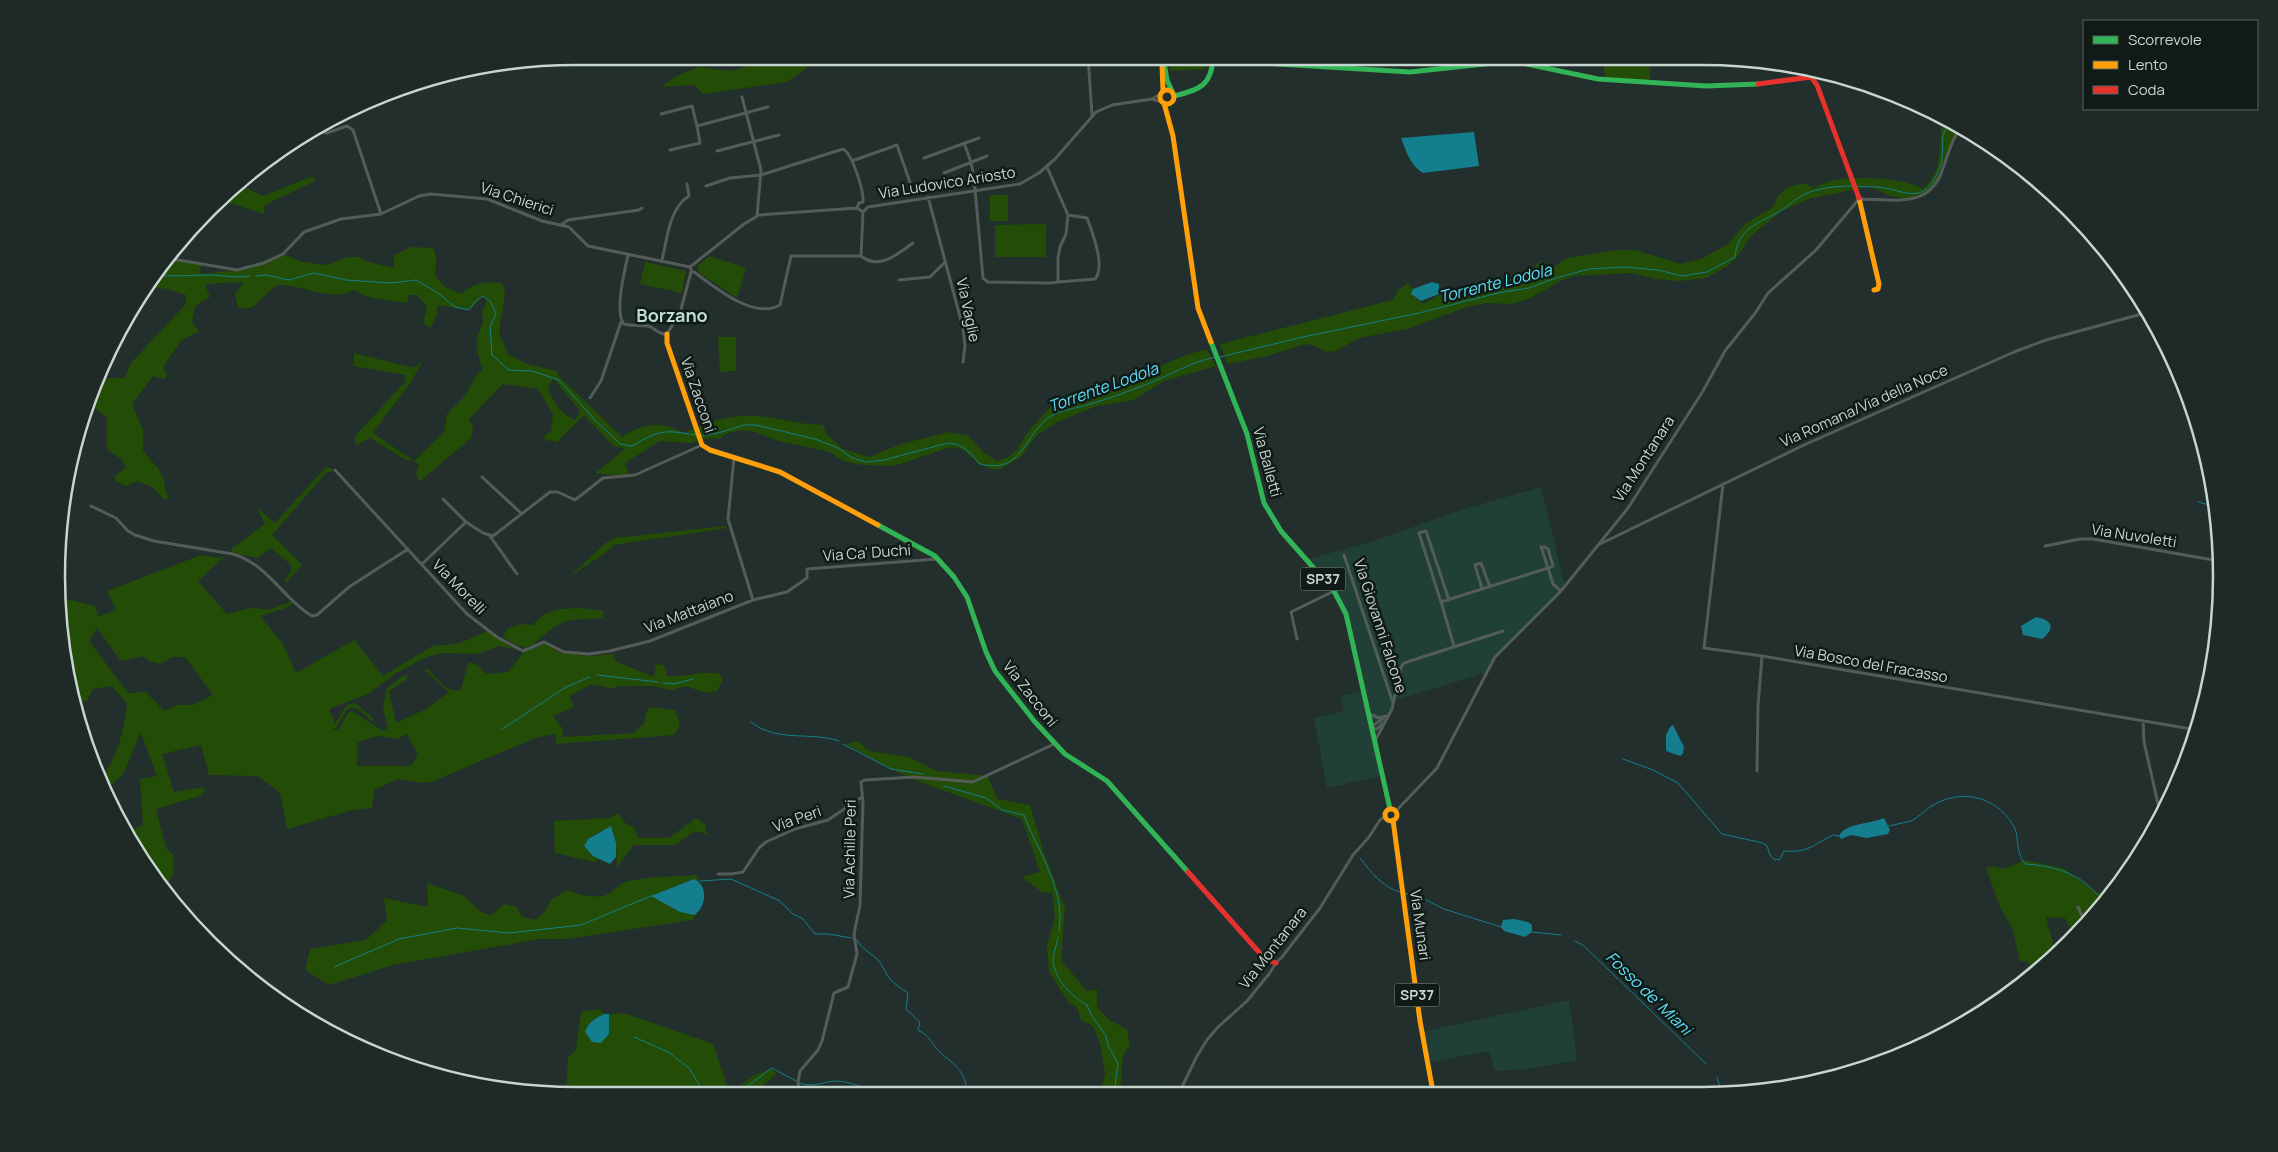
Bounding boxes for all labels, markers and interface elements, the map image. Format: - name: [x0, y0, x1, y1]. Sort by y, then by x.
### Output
- legend: [2083, 20, 2258, 110]
- text: Scorrevole: [2128, 29, 2202, 50]
- text: Lento: [2128, 54, 2168, 75]
- text: Coda: [2128, 79, 2165, 100]
- street label: Via Ludovico Ariosto: [877, 161, 1017, 204]
- street label: Via Chierici: [478, 177, 557, 220]
- water label: Torrente Lodola: [1436, 258, 1555, 308]
- street label: Via Vaglie: [951, 276, 986, 344]
- district label: Borzano: [636, 303, 708, 327]
- street label: Via Zacconi: [676, 354, 721, 435]
- water label: Torrente Lodola: [1045, 357, 1162, 417]
- street label: Via Romana/Via della Noce: [1777, 359, 1951, 452]
- street label: Via Montanara: [1608, 411, 1679, 506]
- street label: Via Balletti: [1248, 425, 1287, 499]
- street label: Via Nuvoletti: [2090, 518, 2178, 553]
- street label: Via Ca' Duchi: [822, 539, 912, 566]
- street label: Via Morelli: [428, 554, 491, 619]
- street label: Via Giovanni Falcone: [1349, 556, 1412, 696]
- road number: SP37: [1300, 568, 1346, 590]
- street label: Via Mattaiano: [641, 585, 736, 638]
- street label: Via Bosco del Fracasso: [1793, 640, 1950, 687]
- street label: Via Zacconi: [998, 656, 1063, 731]
- street label: Via Achille Peri: [838, 799, 861, 899]
- street label: Via Peri: [770, 800, 824, 837]
- street label: Via Munari: [1405, 888, 1436, 962]
- street label: Via Montanara: [1234, 902, 1311, 993]
- water label: Fosso de' Miani: [1601, 946, 1698, 1041]
- road number: SP37: [1394, 984, 1440, 1006]

